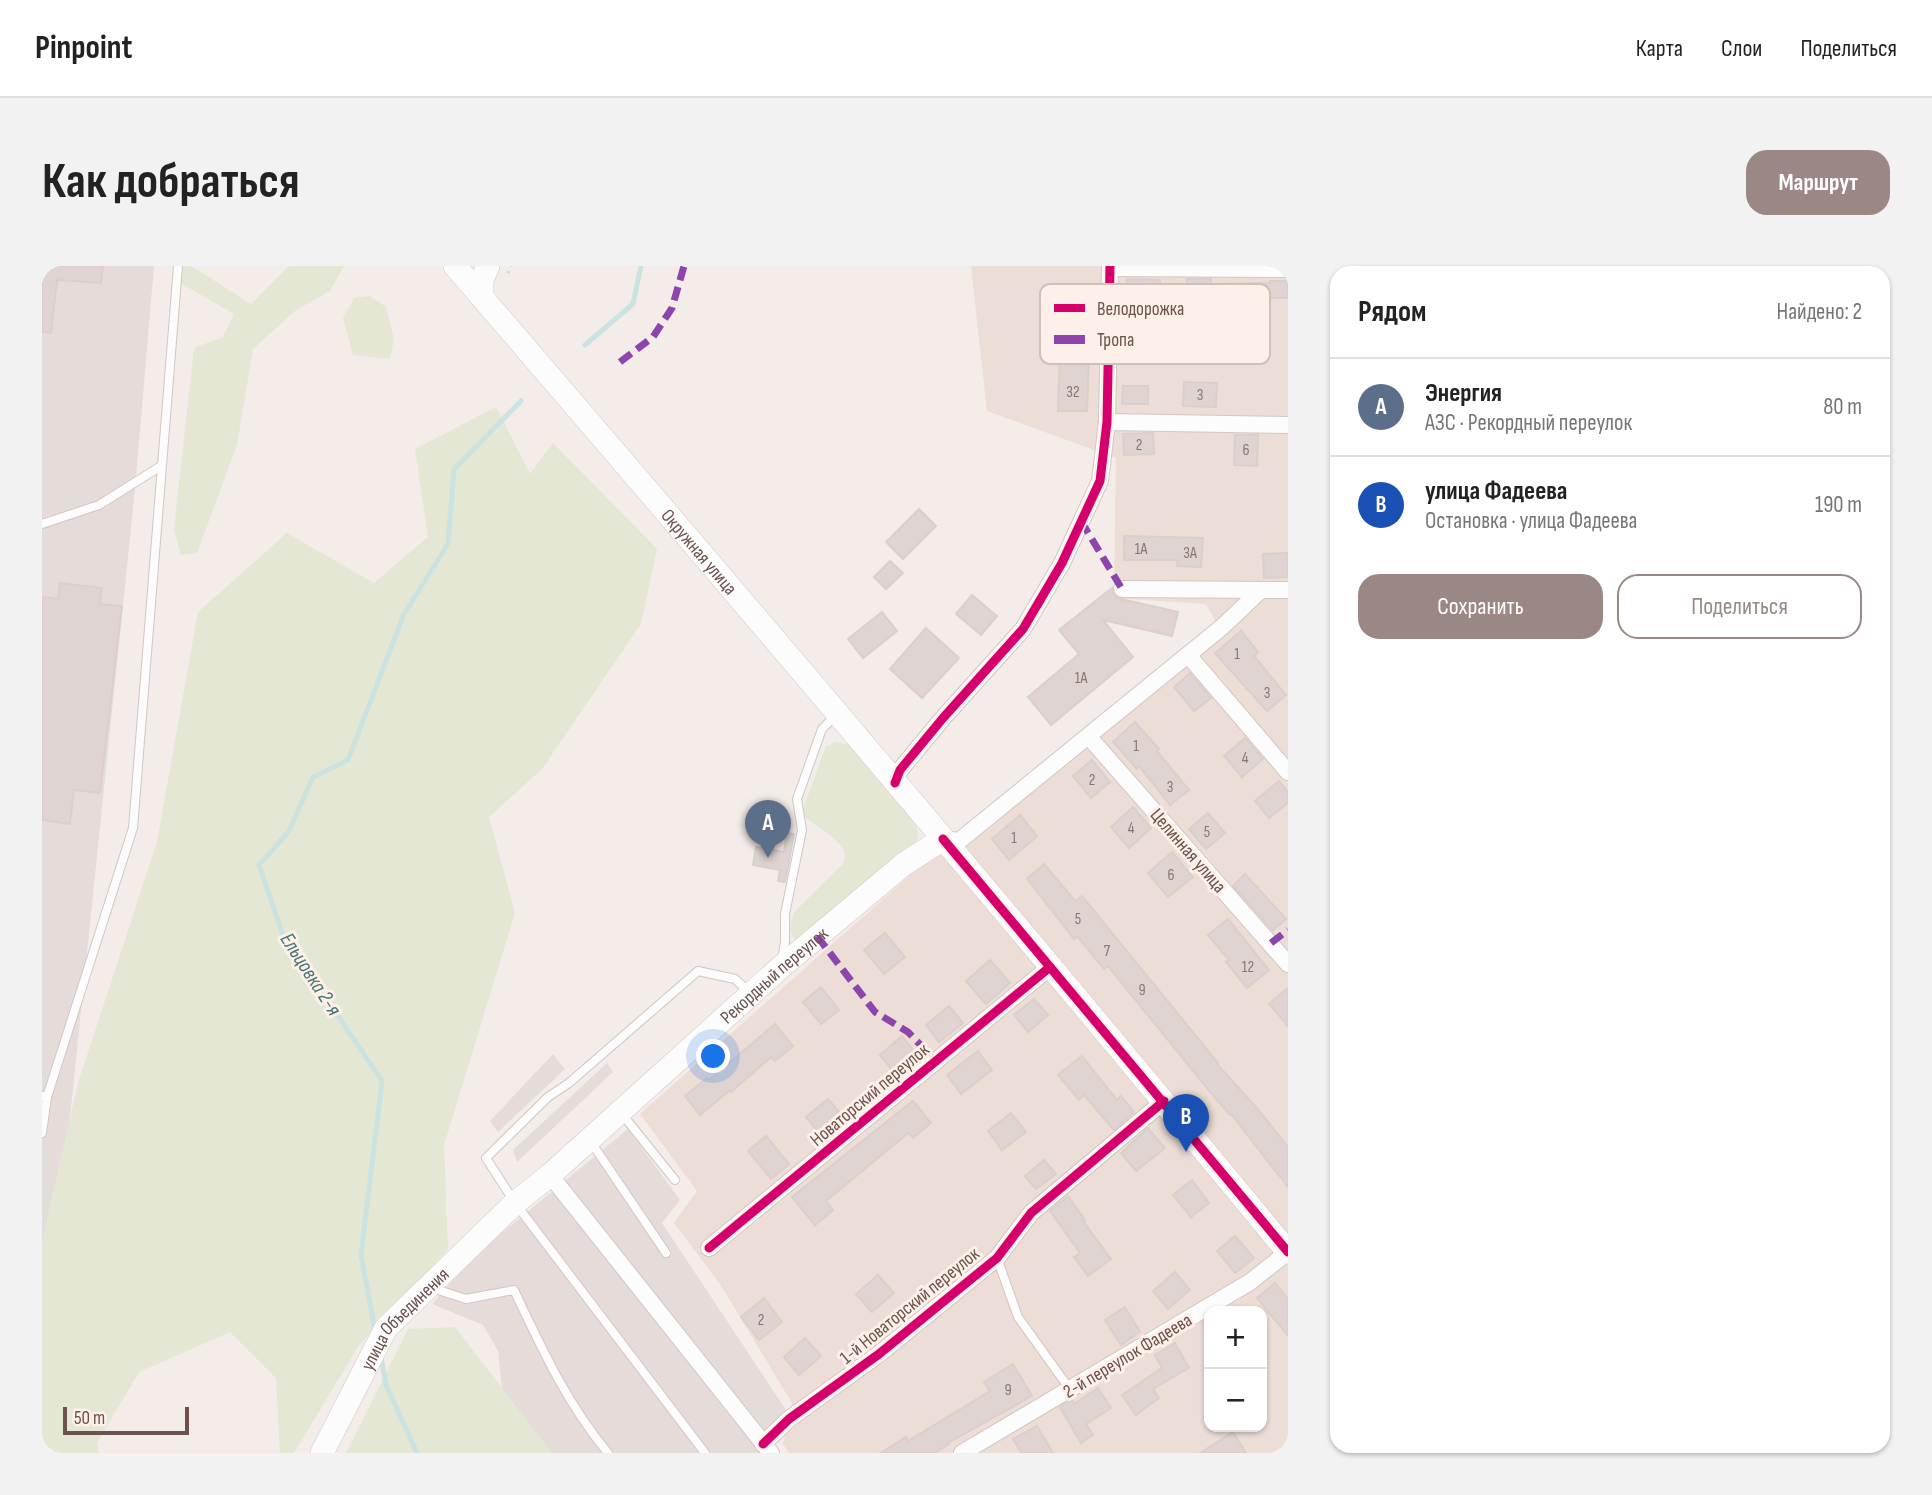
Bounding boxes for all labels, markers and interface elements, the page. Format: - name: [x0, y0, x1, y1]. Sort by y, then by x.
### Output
- text: Pinpoint: [35, 28, 132, 68]
- text: Карта: [1636, 34, 1683, 63]
- text: Слои: [1721, 34, 1762, 63]
- text: Поделиться: [1800, 34, 1897, 63]
- button: Маршрут: [1746, 150, 1890, 215]
- text: Как добраться: [42, 153, 300, 212]
- legend: [1040, 284, 1270, 364]
- text: Рядом: [1358, 294, 1426, 330]
- text: Велодорожка: [1097, 298, 1184, 321]
- text: Найдено: 2: [1776, 298, 1862, 326]
- text: Тропа: [1097, 329, 1134, 352]
- text: Энергия: [1425, 378, 1502, 409]
- house number: 32: [1066, 383, 1080, 402]
- house number: 3: [1197, 386, 1203, 405]
- text: A: [1376, 393, 1386, 421]
- text: 80 m: [1823, 393, 1862, 421]
- text: АЗС · Рекордный переулок: [1425, 409, 1632, 437]
- house number: 2: [1136, 436, 1142, 455]
- house number: 6: [1242, 441, 1250, 460]
- text: улица Фадеева: [1425, 476, 1567, 507]
- text: B: [1376, 491, 1386, 519]
- text: 190 m: [1815, 491, 1862, 519]
- street label: Окружная улица: [656, 505, 742, 600]
- text: Остановка · улица Фадеева: [1425, 507, 1637, 535]
- house number: 1А: [1135, 540, 1147, 559]
- house number: 3А: [1183, 544, 1197, 563]
- button: Сохранить: [1358, 574, 1603, 639]
- button: Поделиться: [1617, 574, 1862, 639]
- house number: 1: [1234, 645, 1240, 664]
- house number: 1А: [1075, 669, 1087, 688]
- house number: 3: [1264, 684, 1270, 703]
- house number: 1: [1133, 737, 1139, 756]
- house number: 4: [1242, 749, 1249, 768]
- house number: 2: [1089, 771, 1095, 790]
- house number: 3: [1167, 778, 1173, 797]
- pin: A: [745, 800, 791, 858]
- street label: Целинная улица: [1145, 804, 1231, 898]
- house number: 4: [1128, 819, 1135, 838]
- house number: 5: [1204, 823, 1210, 842]
- house number: 1: [1011, 829, 1017, 848]
- house number: 6: [1167, 866, 1175, 885]
- house number: 5: [1075, 910, 1081, 929]
- street label: Рекордный переулок: [716, 922, 834, 1029]
- water label: Ельцовка 2-я: [275, 928, 347, 1020]
- house number: 7: [1104, 942, 1111, 961]
- house number: 12: [1242, 958, 1254, 977]
- house number: 9: [1138, 981, 1146, 1000]
- street label: Новаторский переулок: [806, 1038, 935, 1152]
- your location: [696, 1039, 730, 1073]
- pin: B: [1163, 1094, 1209, 1152]
- street label: 1-й Новаторский переулок: [836, 1242, 985, 1369]
- street label: улица Объединения: [356, 1263, 454, 1374]
- map controls: [1204, 1306, 1267, 1432]
- button: +: [1204, 1306, 1267, 1369]
- street label: 2-й переулок Фадеева: [1059, 1309, 1196, 1404]
- house number: 2: [758, 1311, 764, 1330]
- button: −: [1204, 1369, 1267, 1432]
- house number: 9: [1004, 1381, 1012, 1400]
- scale bar: [63, 1404, 189, 1436]
- text: 50 m: [74, 1407, 105, 1430]

